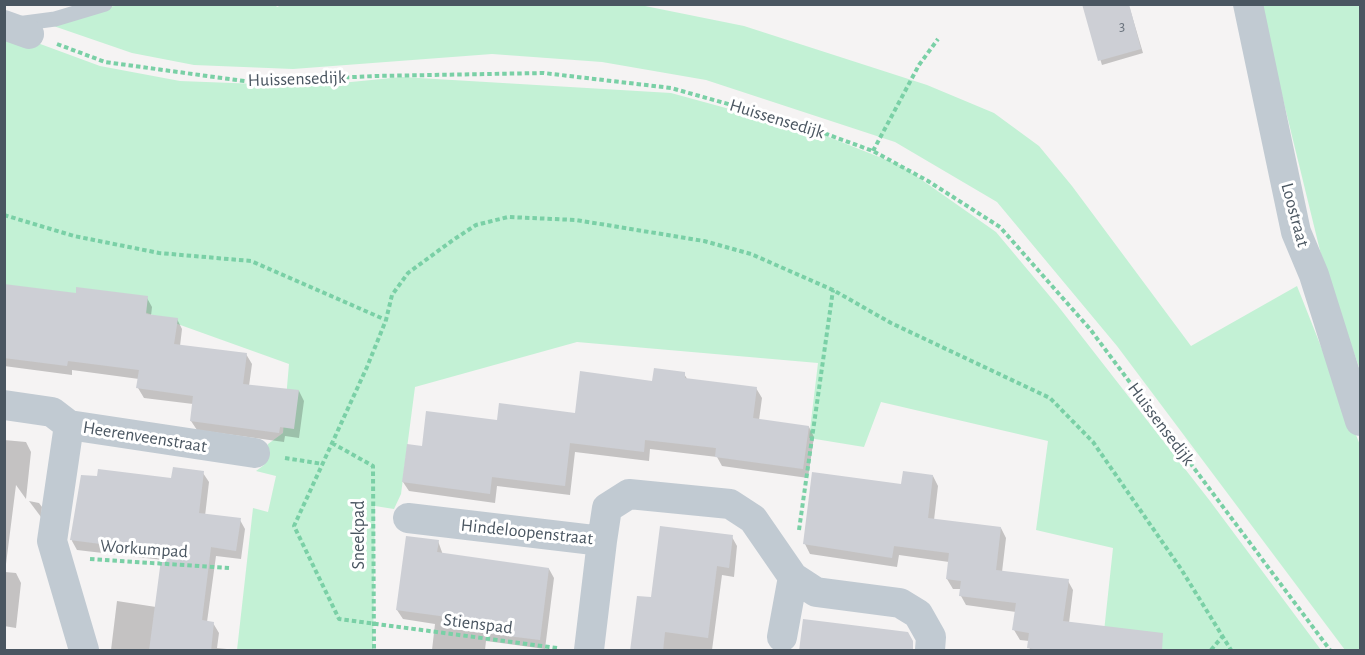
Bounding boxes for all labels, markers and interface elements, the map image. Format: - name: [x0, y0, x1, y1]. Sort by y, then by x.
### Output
- house number: 3: [1119, 17, 1125, 35]
- street label: Huissensedijk: [248, 66, 346, 92]
- street label: Huissensedijk: [727, 94, 827, 144]
- street label: Loostraat: [1276, 181, 1314, 249]
- street label: Huissensedijk: [1123, 378, 1199, 470]
- street label: Heerenveenstraat: [81, 417, 209, 457]
- street label: Sneekpad: [348, 500, 370, 570]
- street label: Hindeloopenstraat: [460, 514, 594, 550]
- street label: Workumpad: [99, 535, 189, 563]
- street label: Stienspad: [442, 609, 514, 639]

